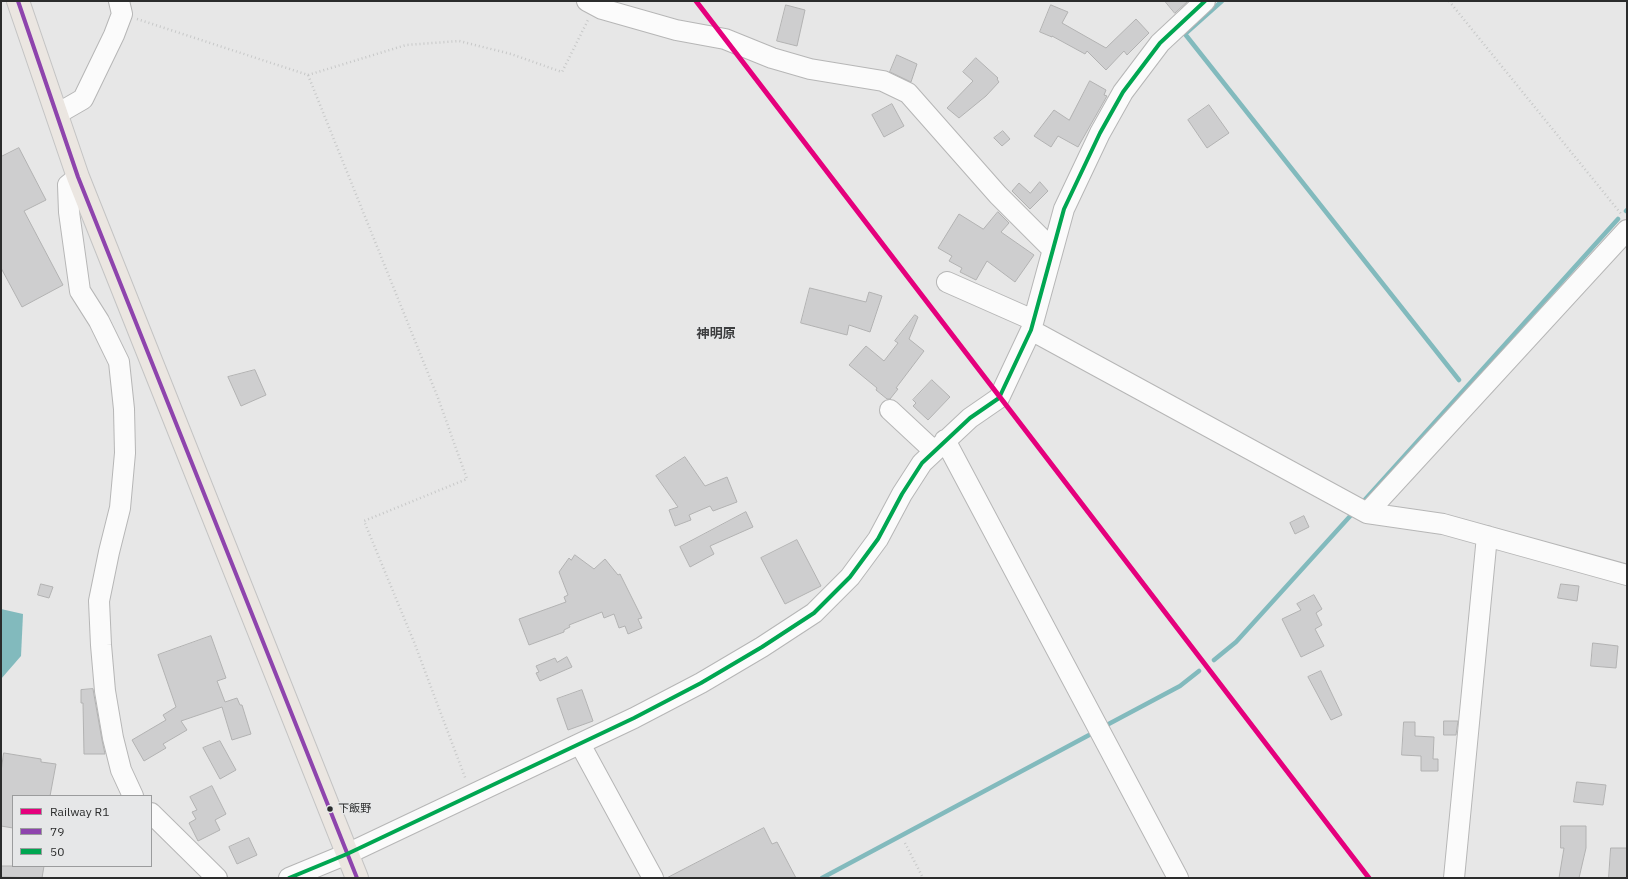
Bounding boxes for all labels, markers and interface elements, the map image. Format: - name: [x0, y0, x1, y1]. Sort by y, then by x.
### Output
- district label: 神明原: [697, 326, 735, 342]
- legend: [12, 795, 152, 867]
- place label: 下飯野: [338, 802, 371, 816]
- text: Railway R1: [50, 804, 109, 819]
- marker: 下飯野: [325, 804, 335, 814]
- text: 79: [50, 824, 64, 839]
- text: 50: [50, 844, 64, 859]

